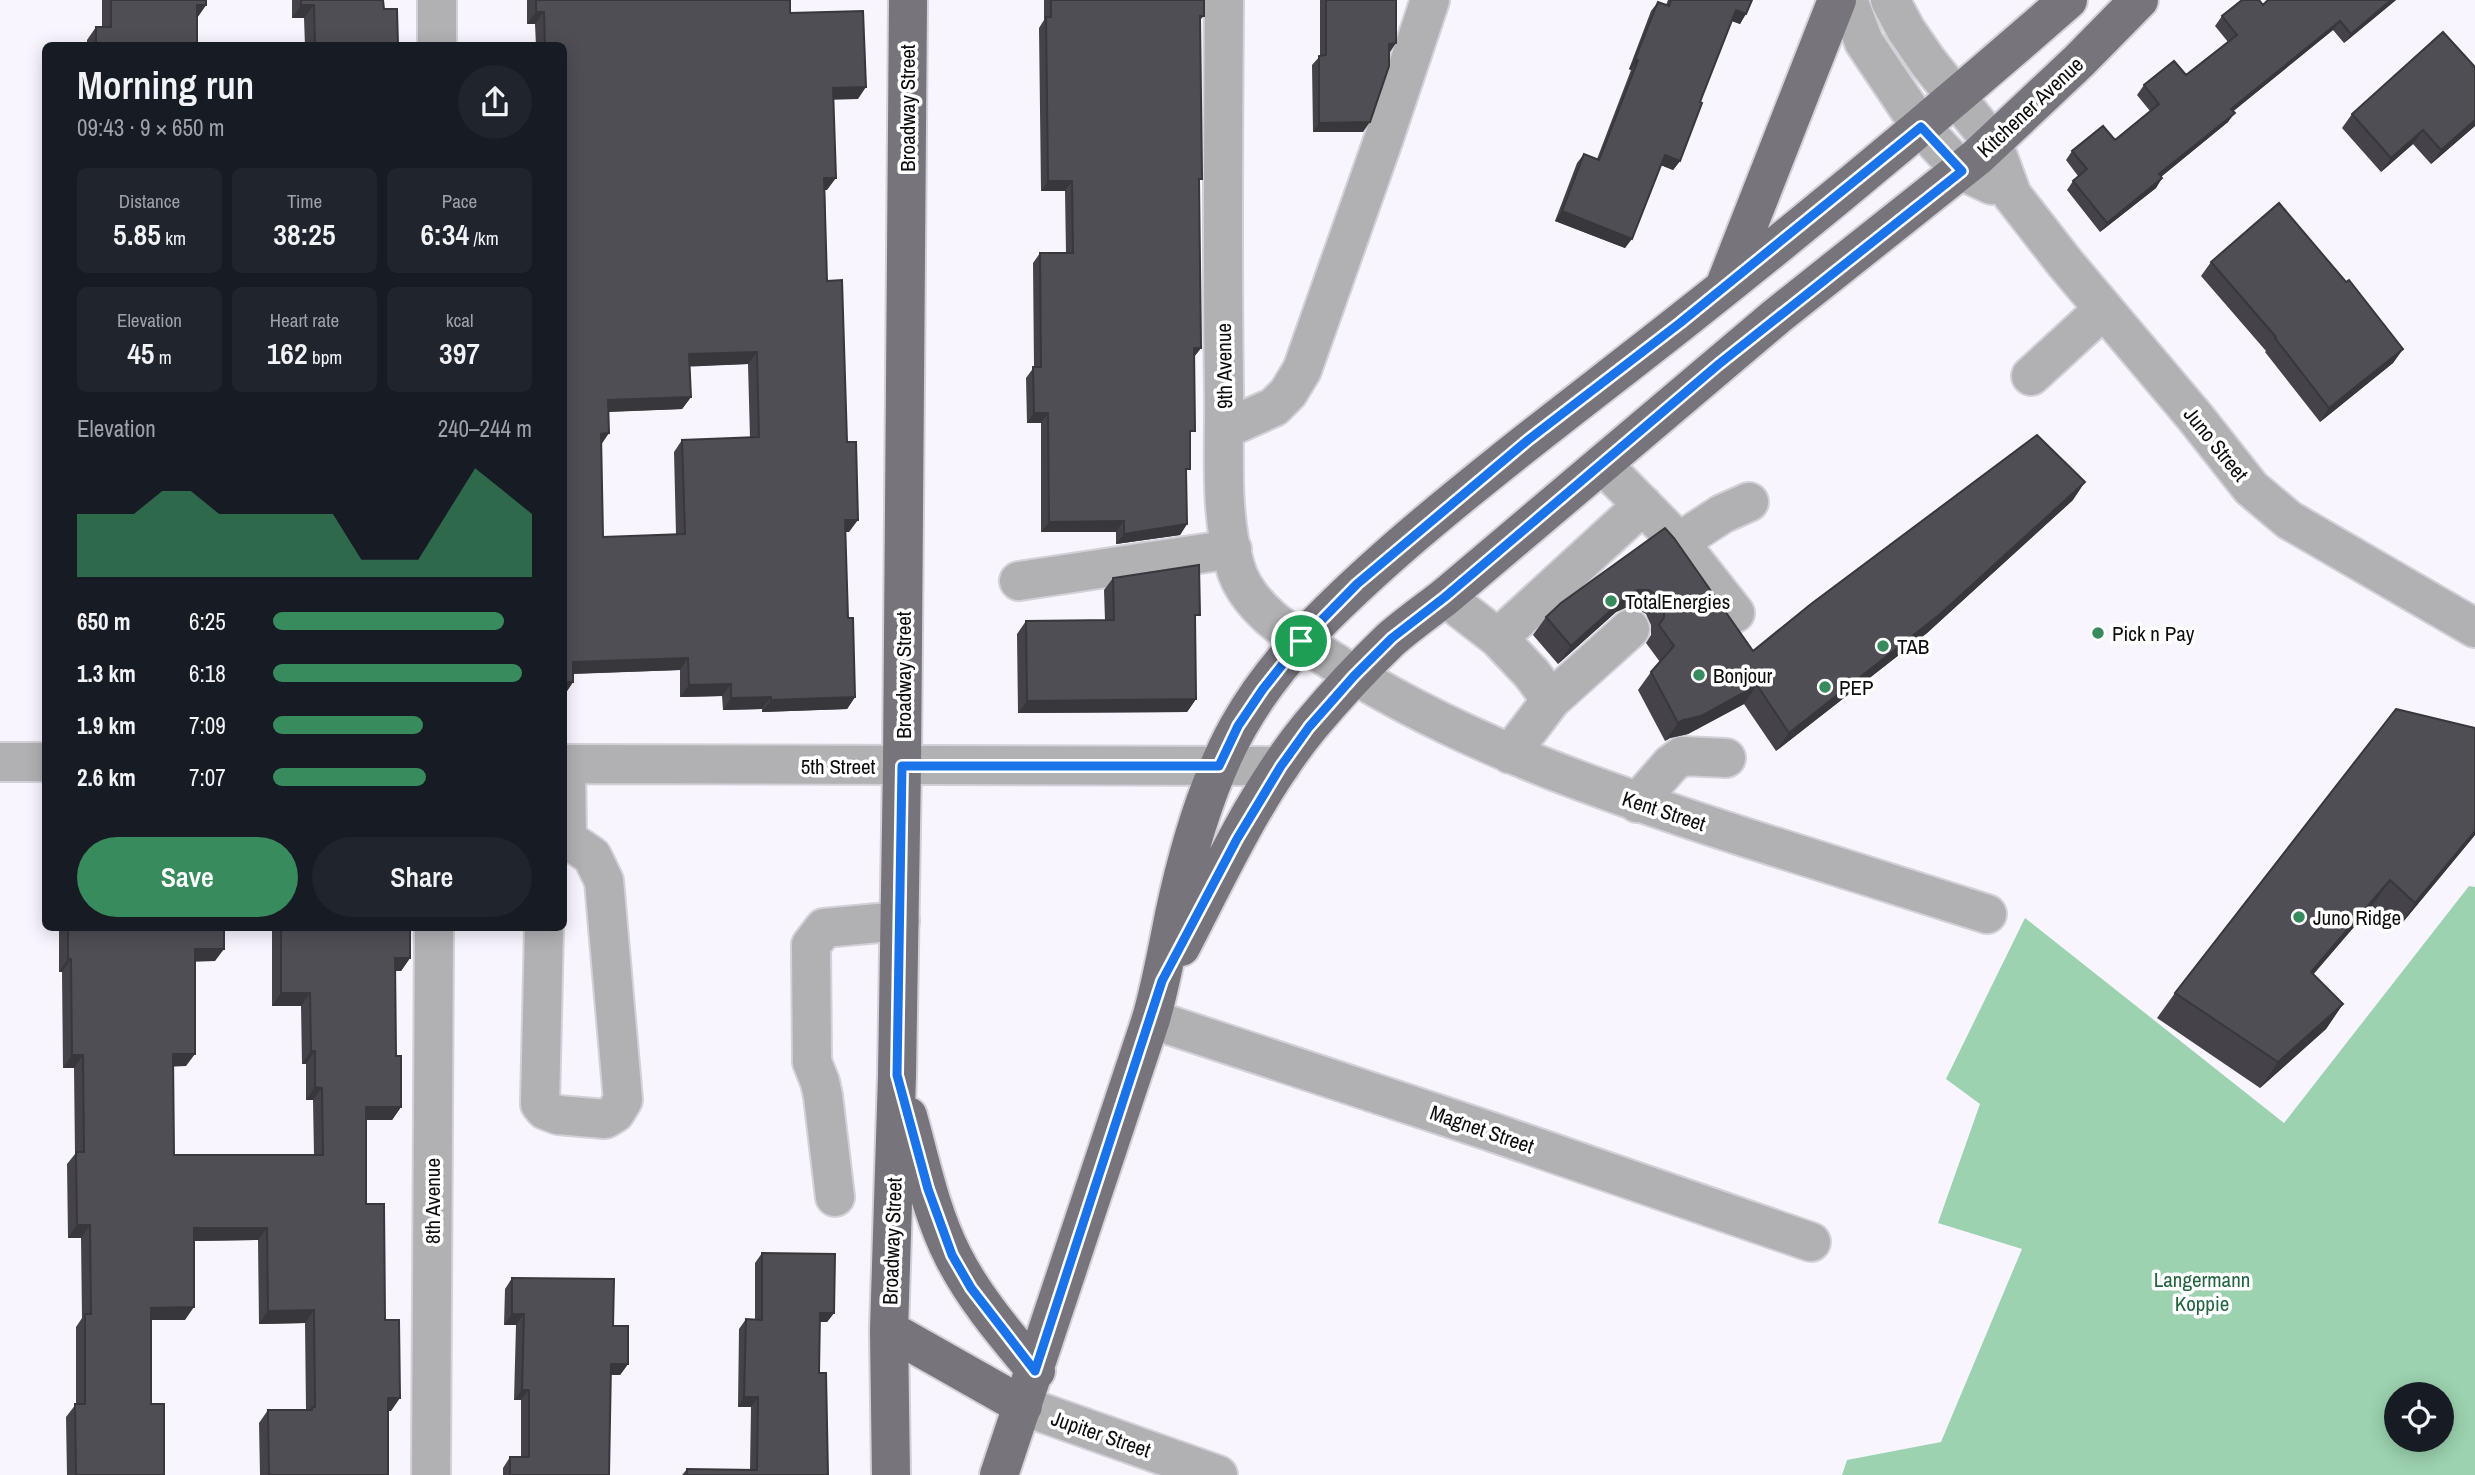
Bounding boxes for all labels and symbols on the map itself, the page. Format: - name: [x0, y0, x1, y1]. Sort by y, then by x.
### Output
- street label: Broadway Street: [893, 44, 922, 172]
- street label: Kitchener Avenue: [1970, 50, 2090, 164]
- street label: 9th Avenue: [1209, 323, 1239, 409]
- street label: Juno Street: [2177, 401, 2255, 488]
- place label: TotalEnergies: [1625, 587, 1730, 616]
- marker: TotalEnergies: [1603, 593, 1619, 609]
- street label: Broadway Street: [889, 611, 918, 739]
- pin: [1271, 611, 1331, 671]
- place label: Pick n Pay: [2112, 619, 2195, 648]
- marker: Pick n Pay: [2090, 625, 2106, 641]
- place label: TAB: [1897, 632, 1929, 661]
- marker: TAB: [1875, 638, 1891, 654]
- place label: Bonjour: [1713, 661, 1773, 690]
- marker: Bonjour: [1691, 667, 1707, 683]
- place label: PEP: [1839, 673, 1873, 702]
- marker: PEP: [1817, 679, 1833, 695]
- street label: 5th Street: [801, 752, 876, 781]
- street label: Kent Street: [1619, 784, 1710, 838]
- place label: Juno Ridge: [2313, 903, 2401, 932]
- marker: Juno Ridge: [2291, 909, 2307, 925]
- street label: Magnet Street: [1426, 1098, 1538, 1160]
- street label: 8th Avenue: [418, 1158, 447, 1244]
- street label: Broadway Street: [875, 1177, 909, 1305]
- park label: Langermann Koppie: [2154, 1265, 2250, 1318]
- street label: Jupiter Street: [1047, 1403, 1155, 1465]

